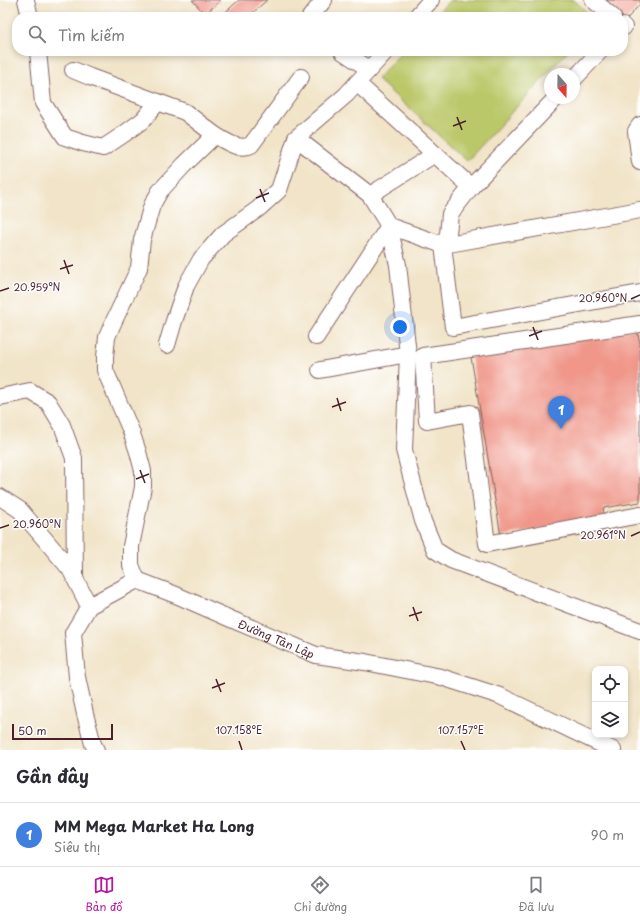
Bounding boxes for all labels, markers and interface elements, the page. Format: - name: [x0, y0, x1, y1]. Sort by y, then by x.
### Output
- search box: [12, 12, 628, 56]
- icon: search: [26, 23, 48, 45]
- text: Tìm kiếm: [58, 23, 125, 46]
- north arrow: [544, 68, 580, 104]
- text: 20.959°N: [14, 279, 61, 294]
- text: 20.960°N: [579, 290, 627, 305]
- your location: [390, 317, 410, 337]
- pin: 1: [548, 396, 574, 429]
- text: 20.960°N: [13, 516, 61, 531]
- text: 20.961°N: [580, 527, 626, 542]
- street label: Đường Tân Lập: [236, 615, 317, 662]
- map controls: [592, 666, 628, 738]
- button: locate: [592, 666, 628, 702]
- button: layers: [592, 702, 628, 738]
- scale bar: [12, 722, 113, 741]
- text: 50 m: [18, 722, 47, 739]
- text: 107.158°E: [216, 722, 262, 737]
- text: 107.157°E: [438, 722, 484, 737]
- text: Gần đây: [16, 763, 89, 789]
- text: MM Mega Market Ha Long: [54, 814, 255, 837]
- text: 1: [26, 825, 32, 844]
- text: 90 m: [591, 825, 624, 844]
- text: Siêu thị: [54, 837, 100, 856]
- tab: Bản đồ: [86, 874, 122, 915]
- tab: Chỉ đường: [294, 874, 347, 915]
- tab: Đã lưu: [518, 874, 554, 915]

